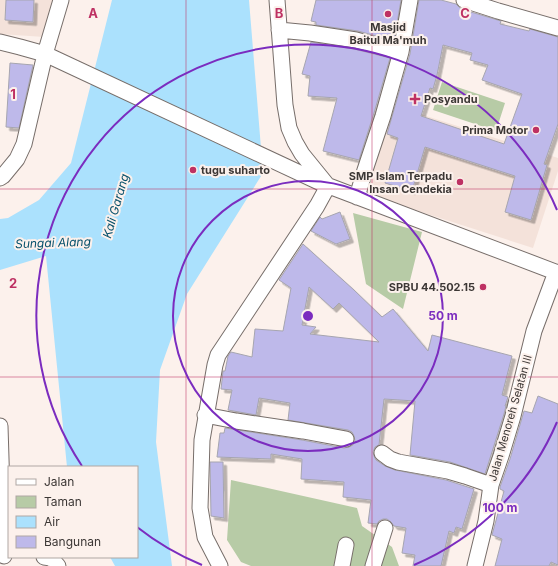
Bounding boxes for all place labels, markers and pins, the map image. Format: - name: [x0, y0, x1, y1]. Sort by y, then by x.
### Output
- marker: Masjid Baitul Ma'muh: [383, 9, 393, 19]
- place label: Masjid Baitul Ma'muh: [350, 20, 427, 47]
- place label: Posyandu: [424, 92, 478, 106]
- marker: Posyandu: [409, 93, 421, 105]
- place label: Prima Motor: [462, 123, 529, 137]
- marker: Prima Motor: [531, 125, 541, 135]
- place label: tugu suharto: [201, 163, 270, 177]
- marker: tugu suharto: [188, 165, 198, 175]
- place label: SMP Islam Terpadu Insan Cendekia: [349, 169, 452, 196]
- marker: SMP Islam Terpadu Insan Cendekia: [455, 177, 465, 187]
- place label: SPBU 44.502.15: [389, 280, 475, 294]
- marker: SPBU 44.502.15: [478, 282, 488, 292]
- centre of rings: [301, 309, 315, 323]

